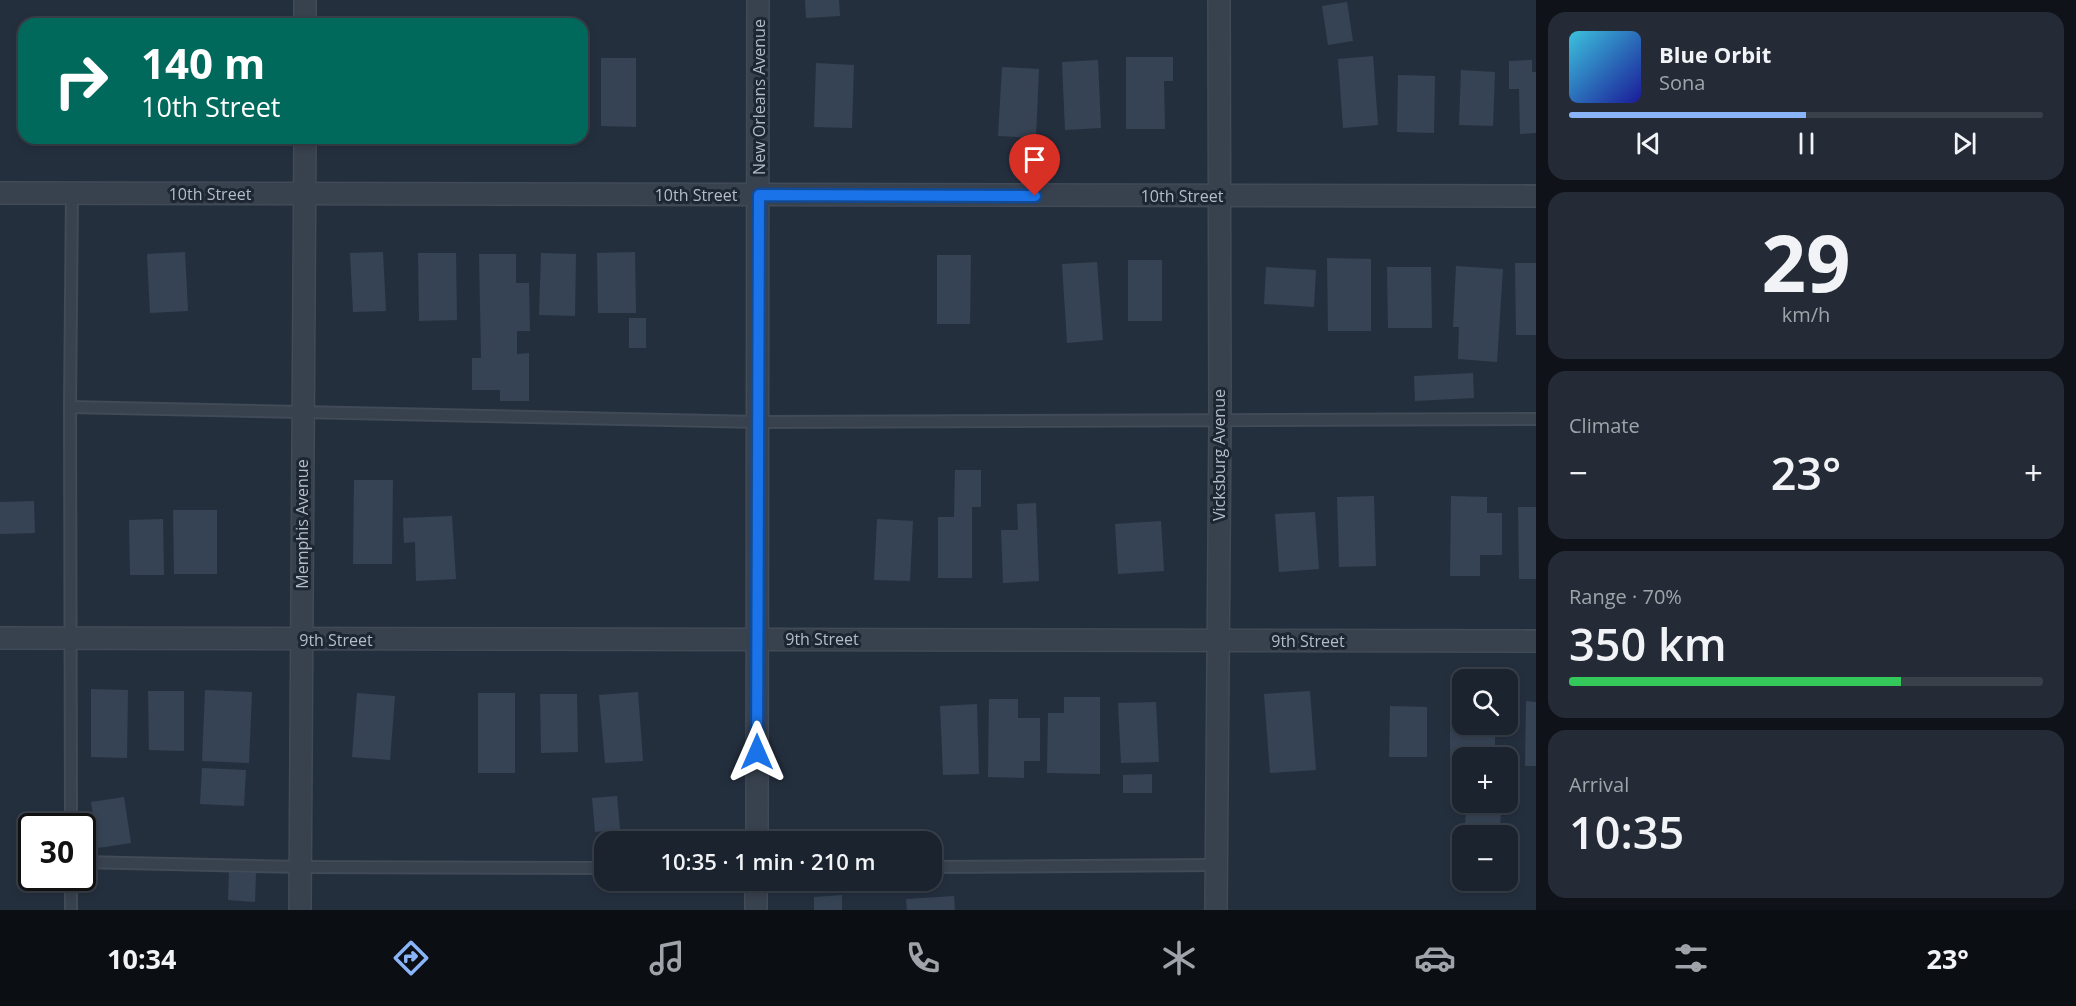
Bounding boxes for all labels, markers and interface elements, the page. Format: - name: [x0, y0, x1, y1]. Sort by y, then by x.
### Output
- street label: New Orleans Avenue: [748, 19, 770, 175]
- text: 140 m: [141, 34, 265, 91]
- text: Blue Orbit: [1659, 39, 1771, 69]
- icon: right: [42, 42, 120, 120]
- text: Sona: [1659, 69, 1705, 96]
- text: 10th Street: [141, 88, 280, 125]
- icon: previous: [1632, 127, 1665, 160]
- icon: pause: [1790, 127, 1823, 160]
- icon: next: [1948, 127, 1981, 160]
- pin: [1009, 134, 1060, 196]
- icon: arrive: [1018, 143, 1051, 176]
- street label: 10th Street: [169, 183, 252, 205]
- street label: 10th Street: [655, 184, 738, 206]
- street label: 10th Street: [1141, 185, 1224, 207]
- text: 29: [1761, 209, 1851, 315]
- text: km/h: [1782, 301, 1830, 328]
- street label: Vicksburg Avenue: [1208, 389, 1230, 521]
- text: Climate: [1569, 412, 1640, 439]
- text: 23°: [1771, 442, 1841, 503]
- text: −: [1569, 450, 1588, 495]
- text: +: [2024, 450, 2043, 495]
- street label: Memphis Avenue: [291, 459, 313, 589]
- text: Range · 70%: [1569, 583, 1682, 610]
- text: 350 km: [1569, 613, 1727, 674]
- street label: 9th Street: [785, 628, 859, 650]
- street label: 9th Street: [299, 629, 373, 651]
- street label: 9th Street: [1271, 630, 1345, 652]
- map controls: [1452, 669, 1518, 891]
- button: search: [1452, 669, 1518, 735]
- position arrow: [725, 720, 789, 784]
- button: +: [1452, 747, 1518, 813]
- text: Arrival: [1569, 771, 1629, 798]
- text: 10:35: [1569, 801, 1684, 862]
- speed limit sign: 30: [18, 813, 96, 891]
- button: −: [1452, 825, 1518, 891]
- text: 10:35 · 1 min · 210 m: [660, 846, 876, 876]
- icon: directions: [390, 937, 432, 979]
- icon: music: [646, 937, 688, 979]
- icon: phone: [902, 937, 944, 979]
- icon: climate: [1158, 937, 1200, 979]
- icon: car: [1414, 937, 1456, 979]
- icon: filters: [1670, 937, 1712, 979]
- text: 10:34: [107, 940, 176, 977]
- text: 23°: [1926, 940, 1969, 977]

